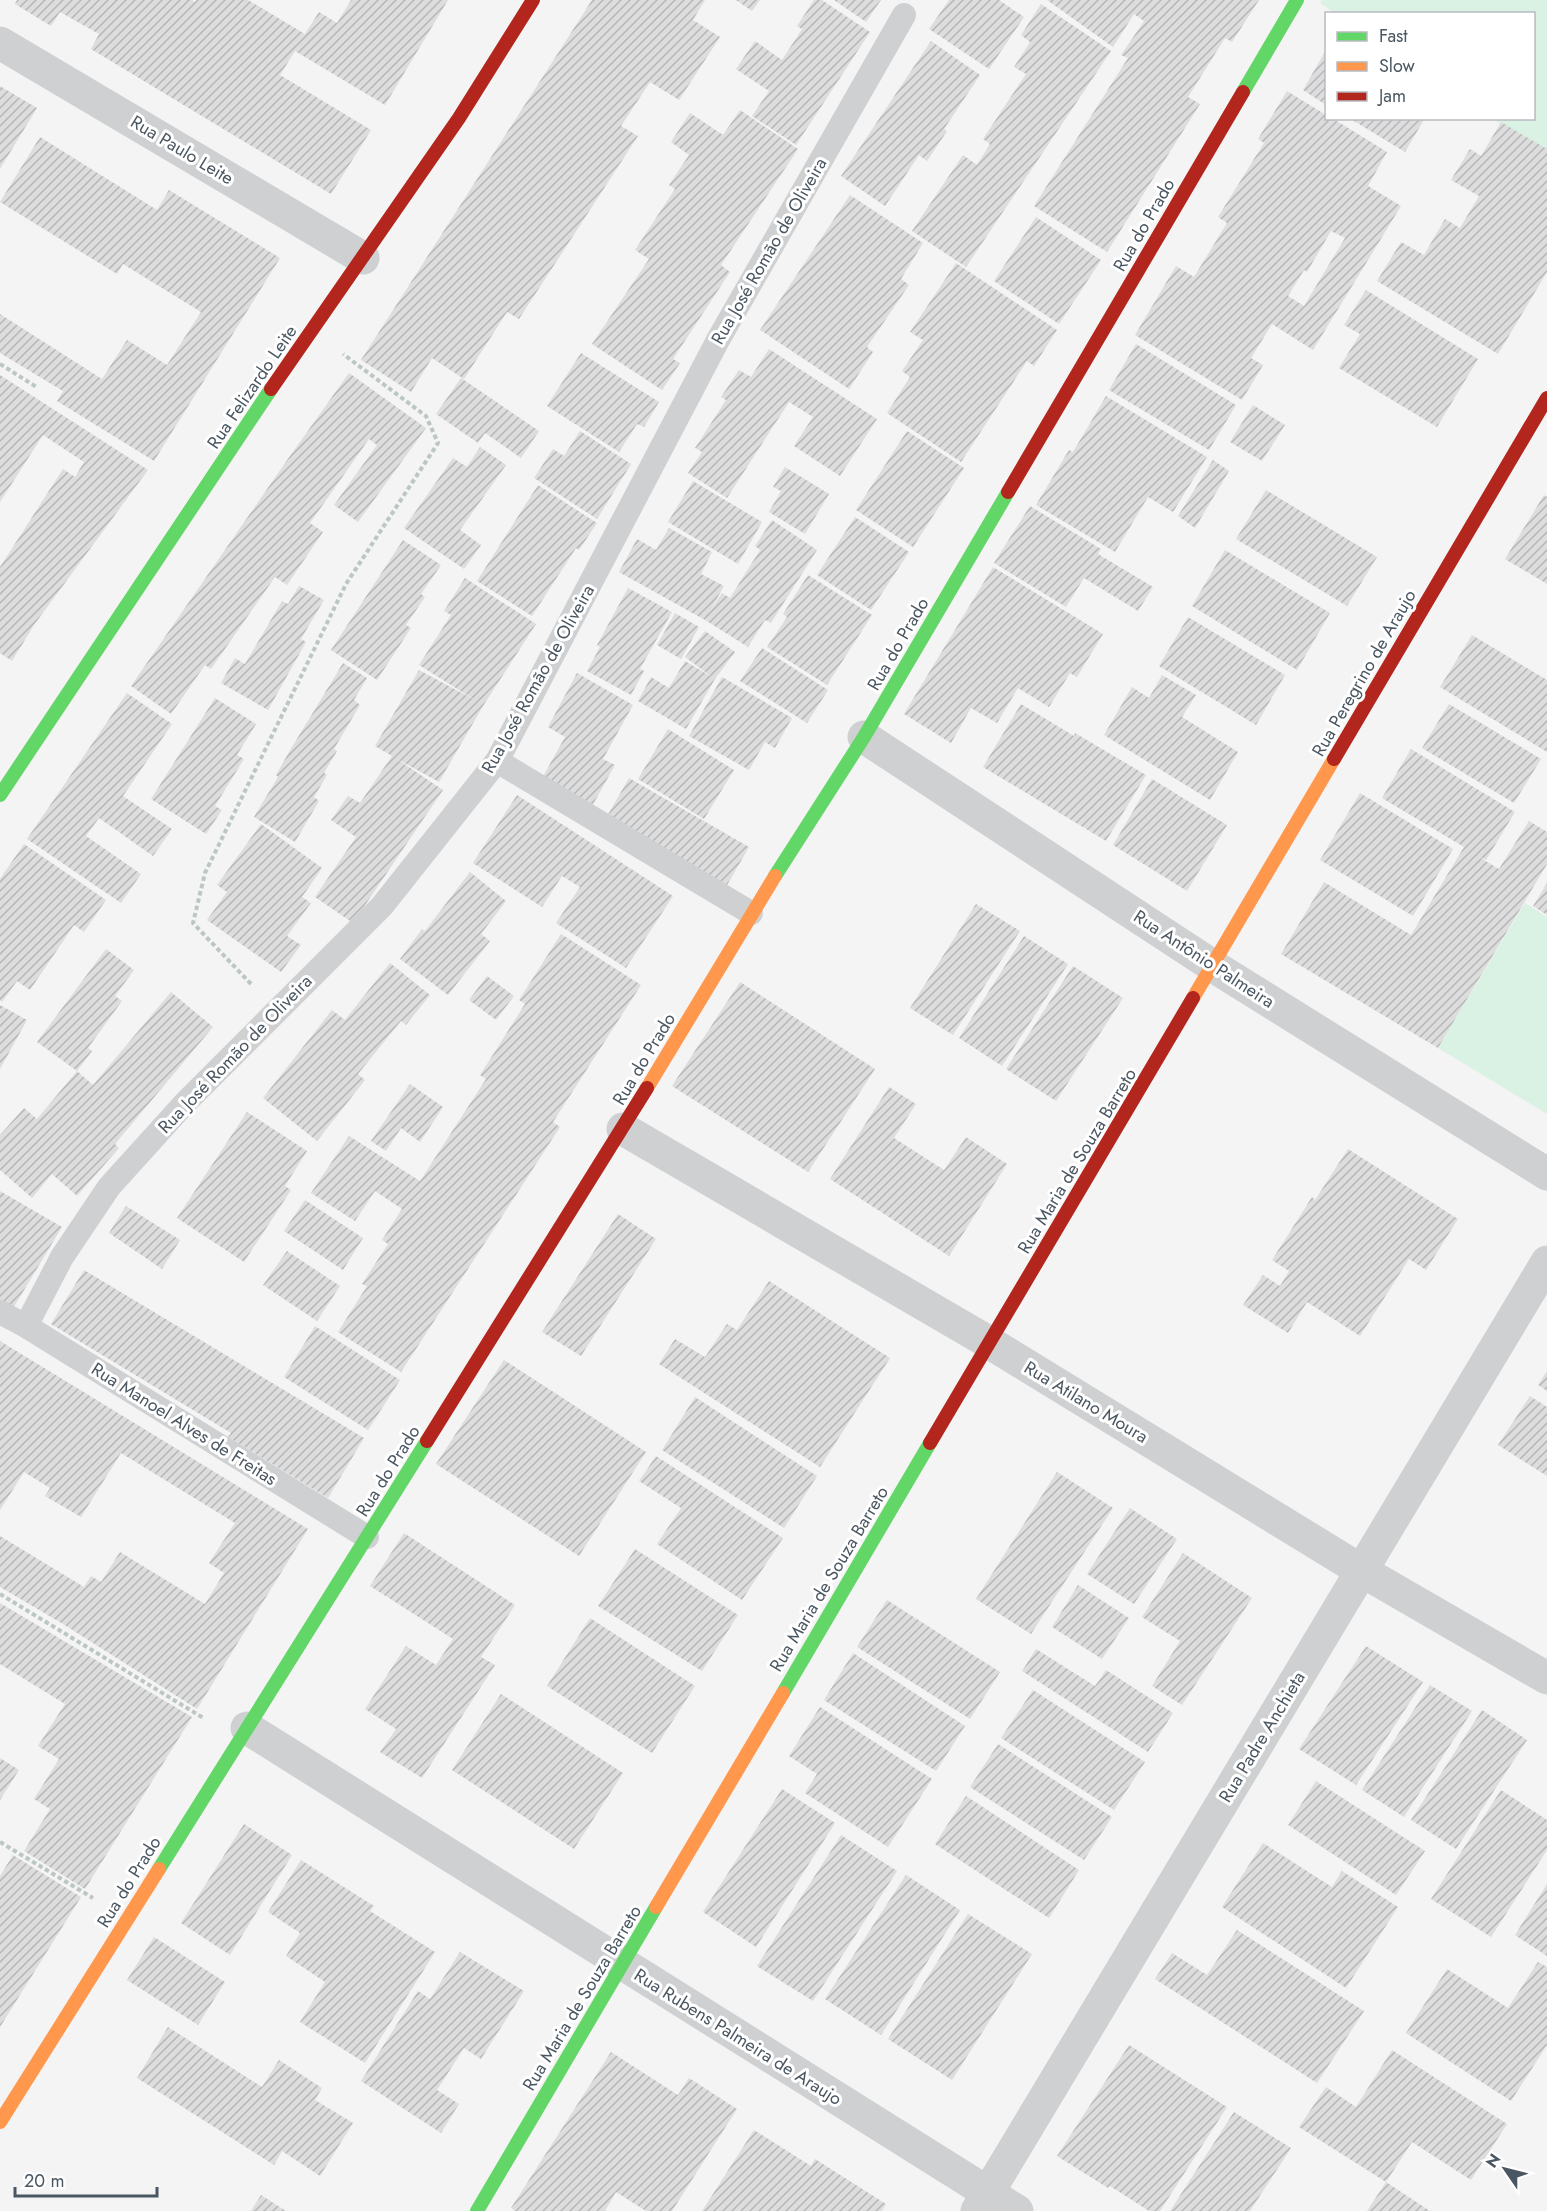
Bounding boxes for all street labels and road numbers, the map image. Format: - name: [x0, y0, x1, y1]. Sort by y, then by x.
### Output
- street label: Rua Paulo Leite: [126, 109, 238, 191]
- street label: Rua José Romão de Oliveira: [705, 153, 833, 349]
- street label: Rua do Prado: [1107, 174, 1181, 276]
- street label: Rua Felizardo Leite: [201, 320, 303, 454]
- street label: Rua José Romão de Oliveira: [475, 580, 601, 778]
- street label: Rua Peregrino de Araujo: [1306, 585, 1422, 761]
- street label: Rua do Prado: [861, 593, 935, 695]
- street label: Rua Antônio Palmeira: [1128, 904, 1280, 1014]
- street label: Rua José Romão de Oliveira: [152, 969, 318, 1139]
- street label: Rua do Prado: [606, 1008, 682, 1110]
- street label: Rua Maria de Souza Barreto: [1011, 1063, 1143, 1259]
- street label: Rua Atilano Moura: [1019, 1355, 1153, 1449]
- street label: Rua Manoel Alves de Freitas: [86, 1356, 282, 1492]
- street label: Rua do Prado: [350, 1420, 427, 1522]
- street label: Rua Maria de Souza Barreto: [763, 1481, 895, 1677]
- street label: Rua Padre Anchieta: [1213, 1667, 1311, 1807]
- street label: Rua do Prado: [91, 1831, 168, 1933]
- street label: Rua Maria de Souza Barreto: [516, 1900, 648, 2096]
- street label: Rua Rubens Palmeira de Araujo: [629, 1962, 847, 2112]

